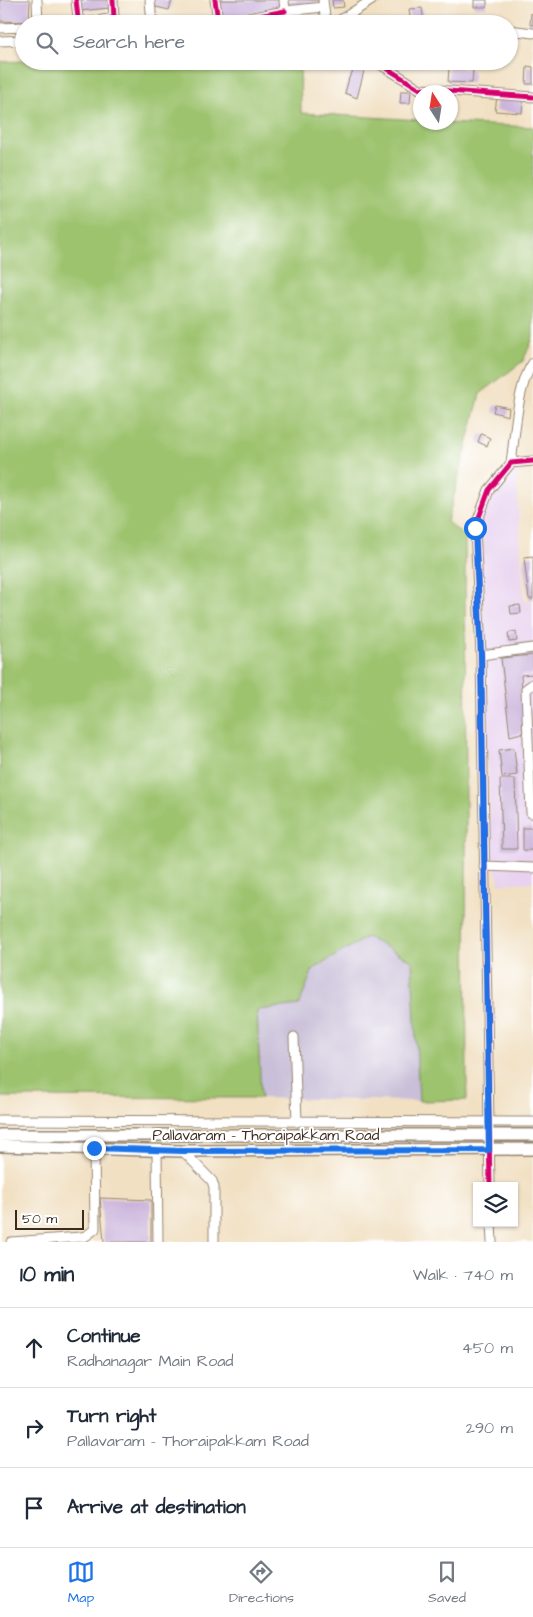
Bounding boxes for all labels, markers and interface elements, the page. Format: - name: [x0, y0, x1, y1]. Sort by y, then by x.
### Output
- search box: [15, 15, 518, 70]
- icon: search: [33, 29, 61, 57]
- text: Search here: [73, 29, 185, 56]
- north arrow: [413, 85, 458, 130]
- route start: [464, 517, 487, 540]
- street label: Pallavaram - Thoraipakkam Road: [153, 1125, 380, 1146]
- route end: [83, 1137, 106, 1160]
- map controls: [473, 1182, 518, 1227]
- button: layers: [473, 1182, 518, 1227]
- scale bar: [15, 1207, 84, 1230]
- text: 50 m: [22, 1209, 57, 1229]
- text: 10 min: [20, 1260, 74, 1289]
- text: Walk · 740 m: [413, 1264, 513, 1286]
- text: Continue: [67, 1323, 141, 1350]
- icon: ahead: [20, 1334, 48, 1362]
- text: 450 m: [462, 1337, 513, 1359]
- text: Radhanagar Main Road: [67, 1350, 234, 1372]
- text: Turn right: [67, 1403, 156, 1430]
- icon: right: [20, 1414, 48, 1442]
- text: 290 m: [466, 1417, 513, 1439]
- text: Pallavaram - Thoraipakkam Road: [67, 1430, 309, 1452]
- icon: arrive: [20, 1494, 48, 1522]
- text: Arrive at destination: [67, 1494, 246, 1521]
- tab: Map: [67, 1558, 95, 1608]
- tab: Directions: [229, 1558, 294, 1608]
- tab: Saved: [428, 1558, 466, 1608]

